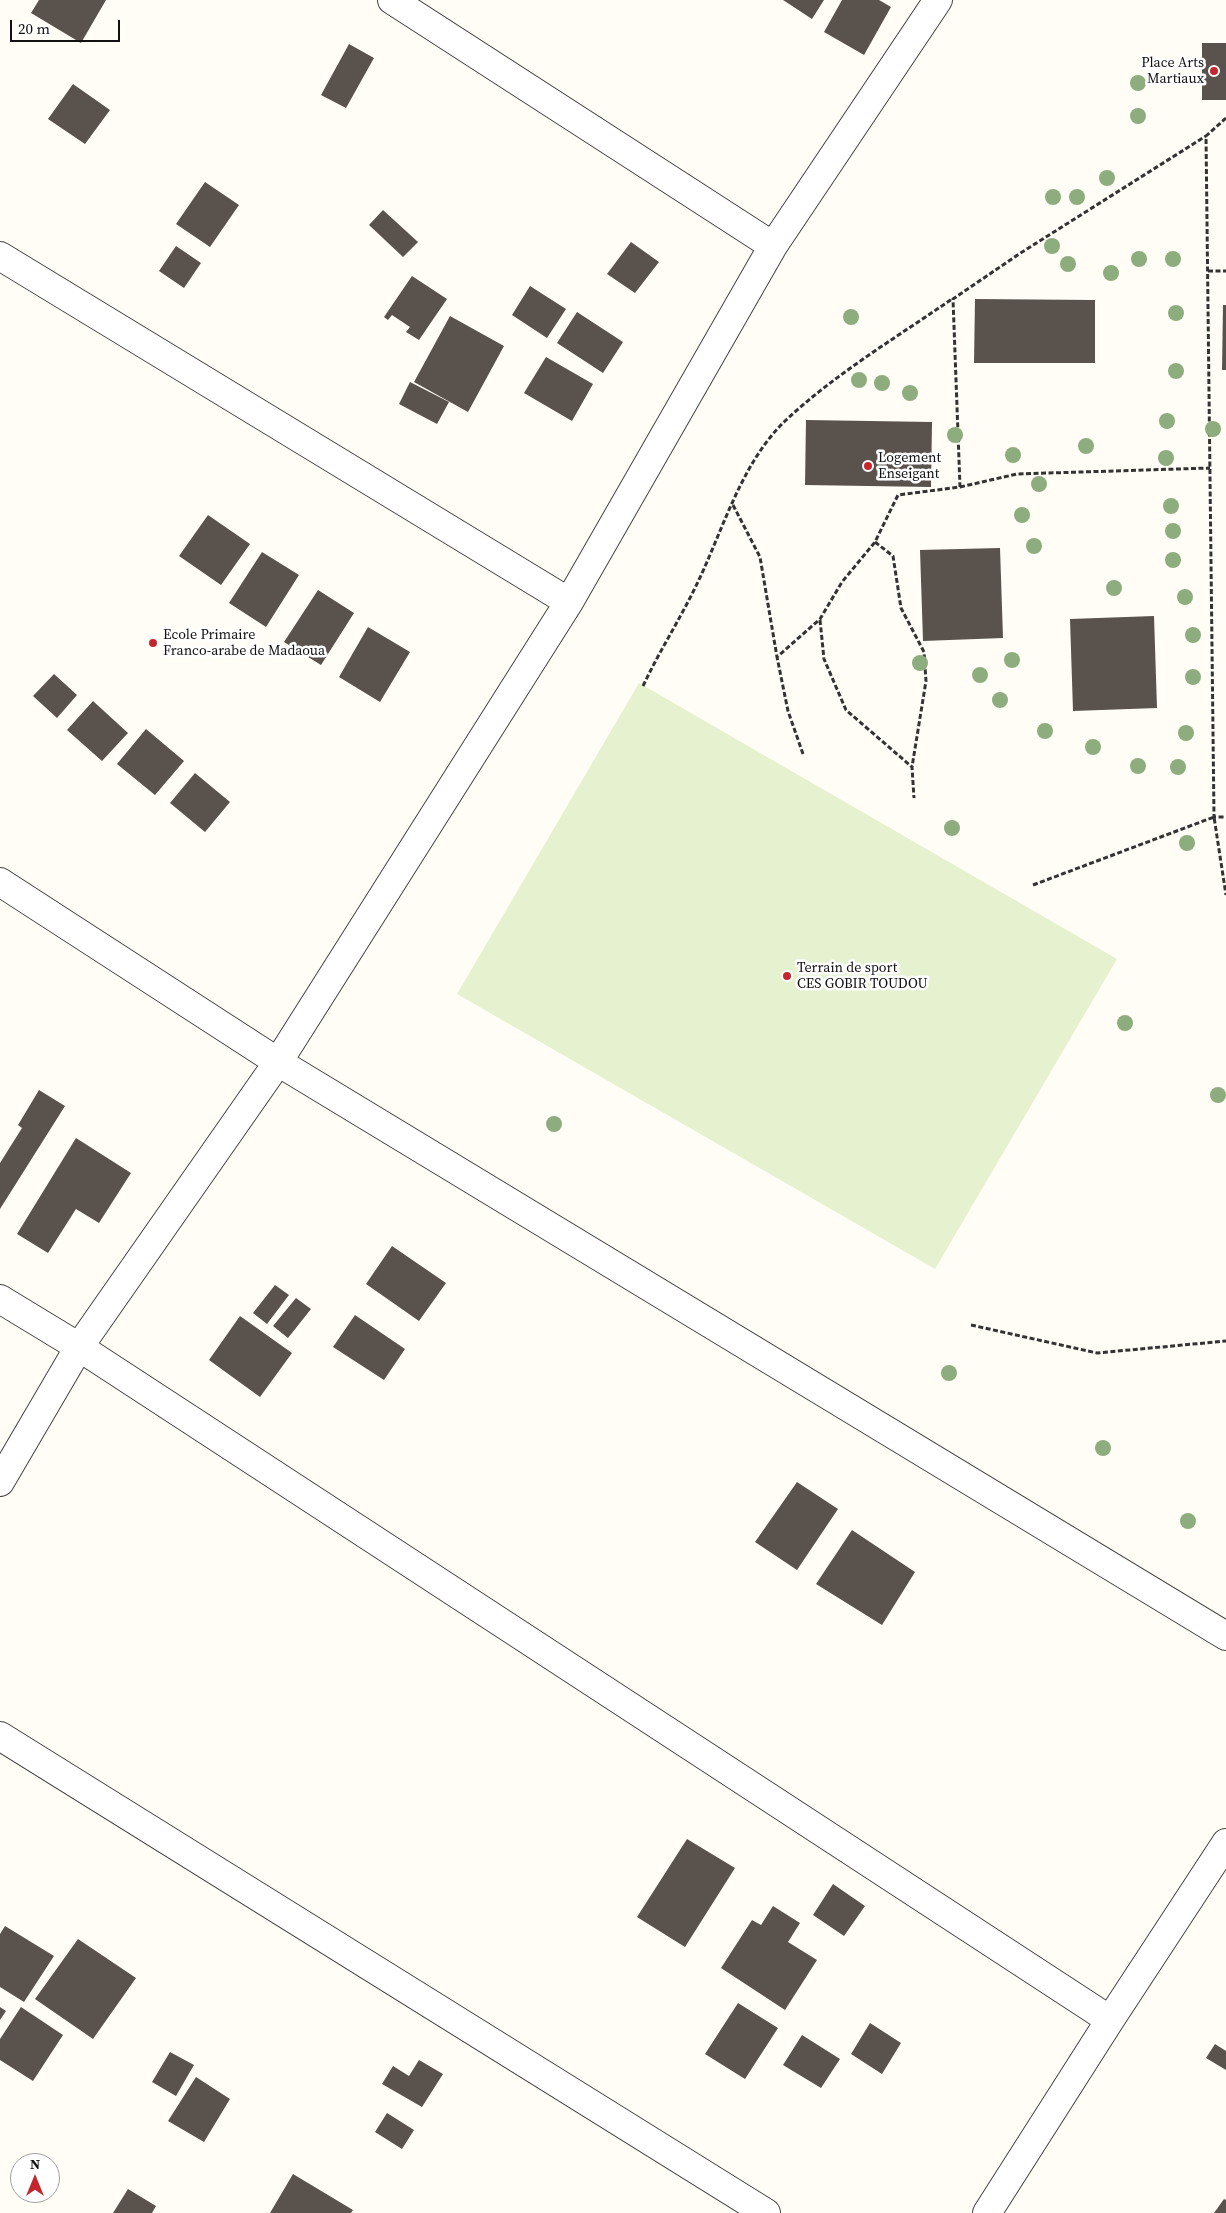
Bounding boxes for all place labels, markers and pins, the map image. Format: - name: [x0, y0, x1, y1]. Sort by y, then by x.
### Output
- place label: Place Arts Martiaux: [1141, 55, 1204, 88]
- marker: Place Arts Martiaux: [1208, 65, 1220, 77]
- place label: Logement Enseigant: [878, 450, 941, 482]
- marker: Logement Enseigant: [862, 460, 874, 472]
- place label: Ecole Primaire Franco-arabe de Madaoua: [163, 627, 325, 660]
- marker: Ecole Primaire Franco-arabe de Madaoua: [147, 637, 159, 649]
- place label: Terrain de sport CES GOBIR TOUDOU: [797, 960, 928, 992]
- marker: Terrain de sport CES GOBIR TOUDOU: [781, 970, 793, 982]

